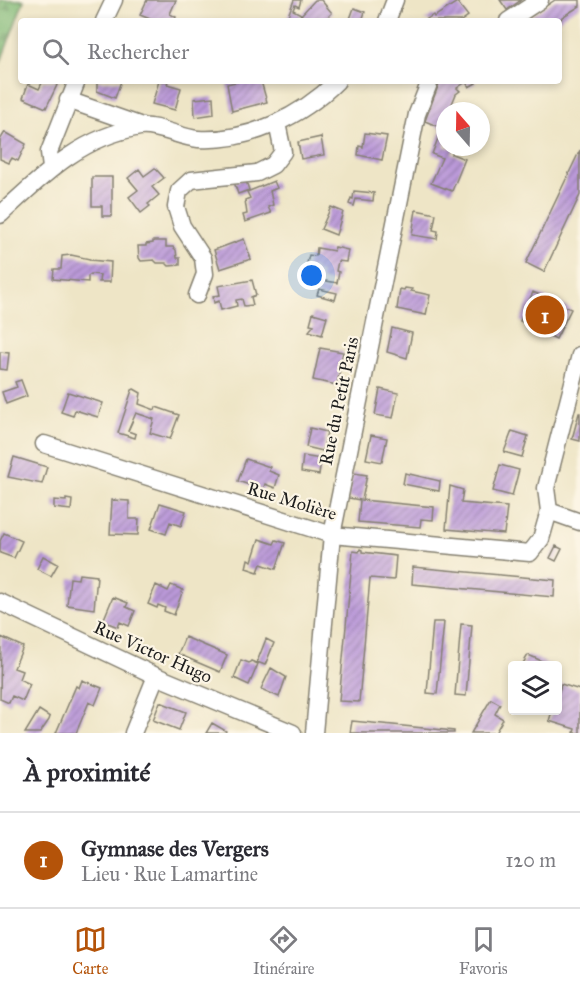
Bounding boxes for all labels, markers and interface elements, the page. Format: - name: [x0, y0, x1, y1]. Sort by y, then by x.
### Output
- search box: [18, 18, 562, 84]
- icon: search: [39, 35, 72, 68]
- text: Rechercher: [87, 38, 189, 65]
- north arrow: [436, 102, 490, 156]
- your location: [297, 261, 326, 290]
- pin: 1: [526, 292, 564, 338]
- street label: Rue du Petit Paris: [315, 335, 363, 467]
- street label: Rue Molière: [245, 477, 339, 525]
- street label: Rue Victor Hugo: [90, 616, 216, 689]
- map controls: [508, 661, 562, 715]
- button: layers: [508, 661, 562, 715]
- text: À proximité: [24, 756, 150, 788]
- text: Gymnase des Vergers: [81, 835, 269, 862]
- text: 1: [40, 848, 47, 872]
- text: 120 m: [505, 848, 556, 872]
- text: Lieu · Rue Lamartine: [81, 862, 258, 886]
- tab: Carte: [72, 923, 108, 978]
- tab: Itinéraire: [253, 923, 314, 978]
- tab: Favoris: [459, 923, 508, 978]

